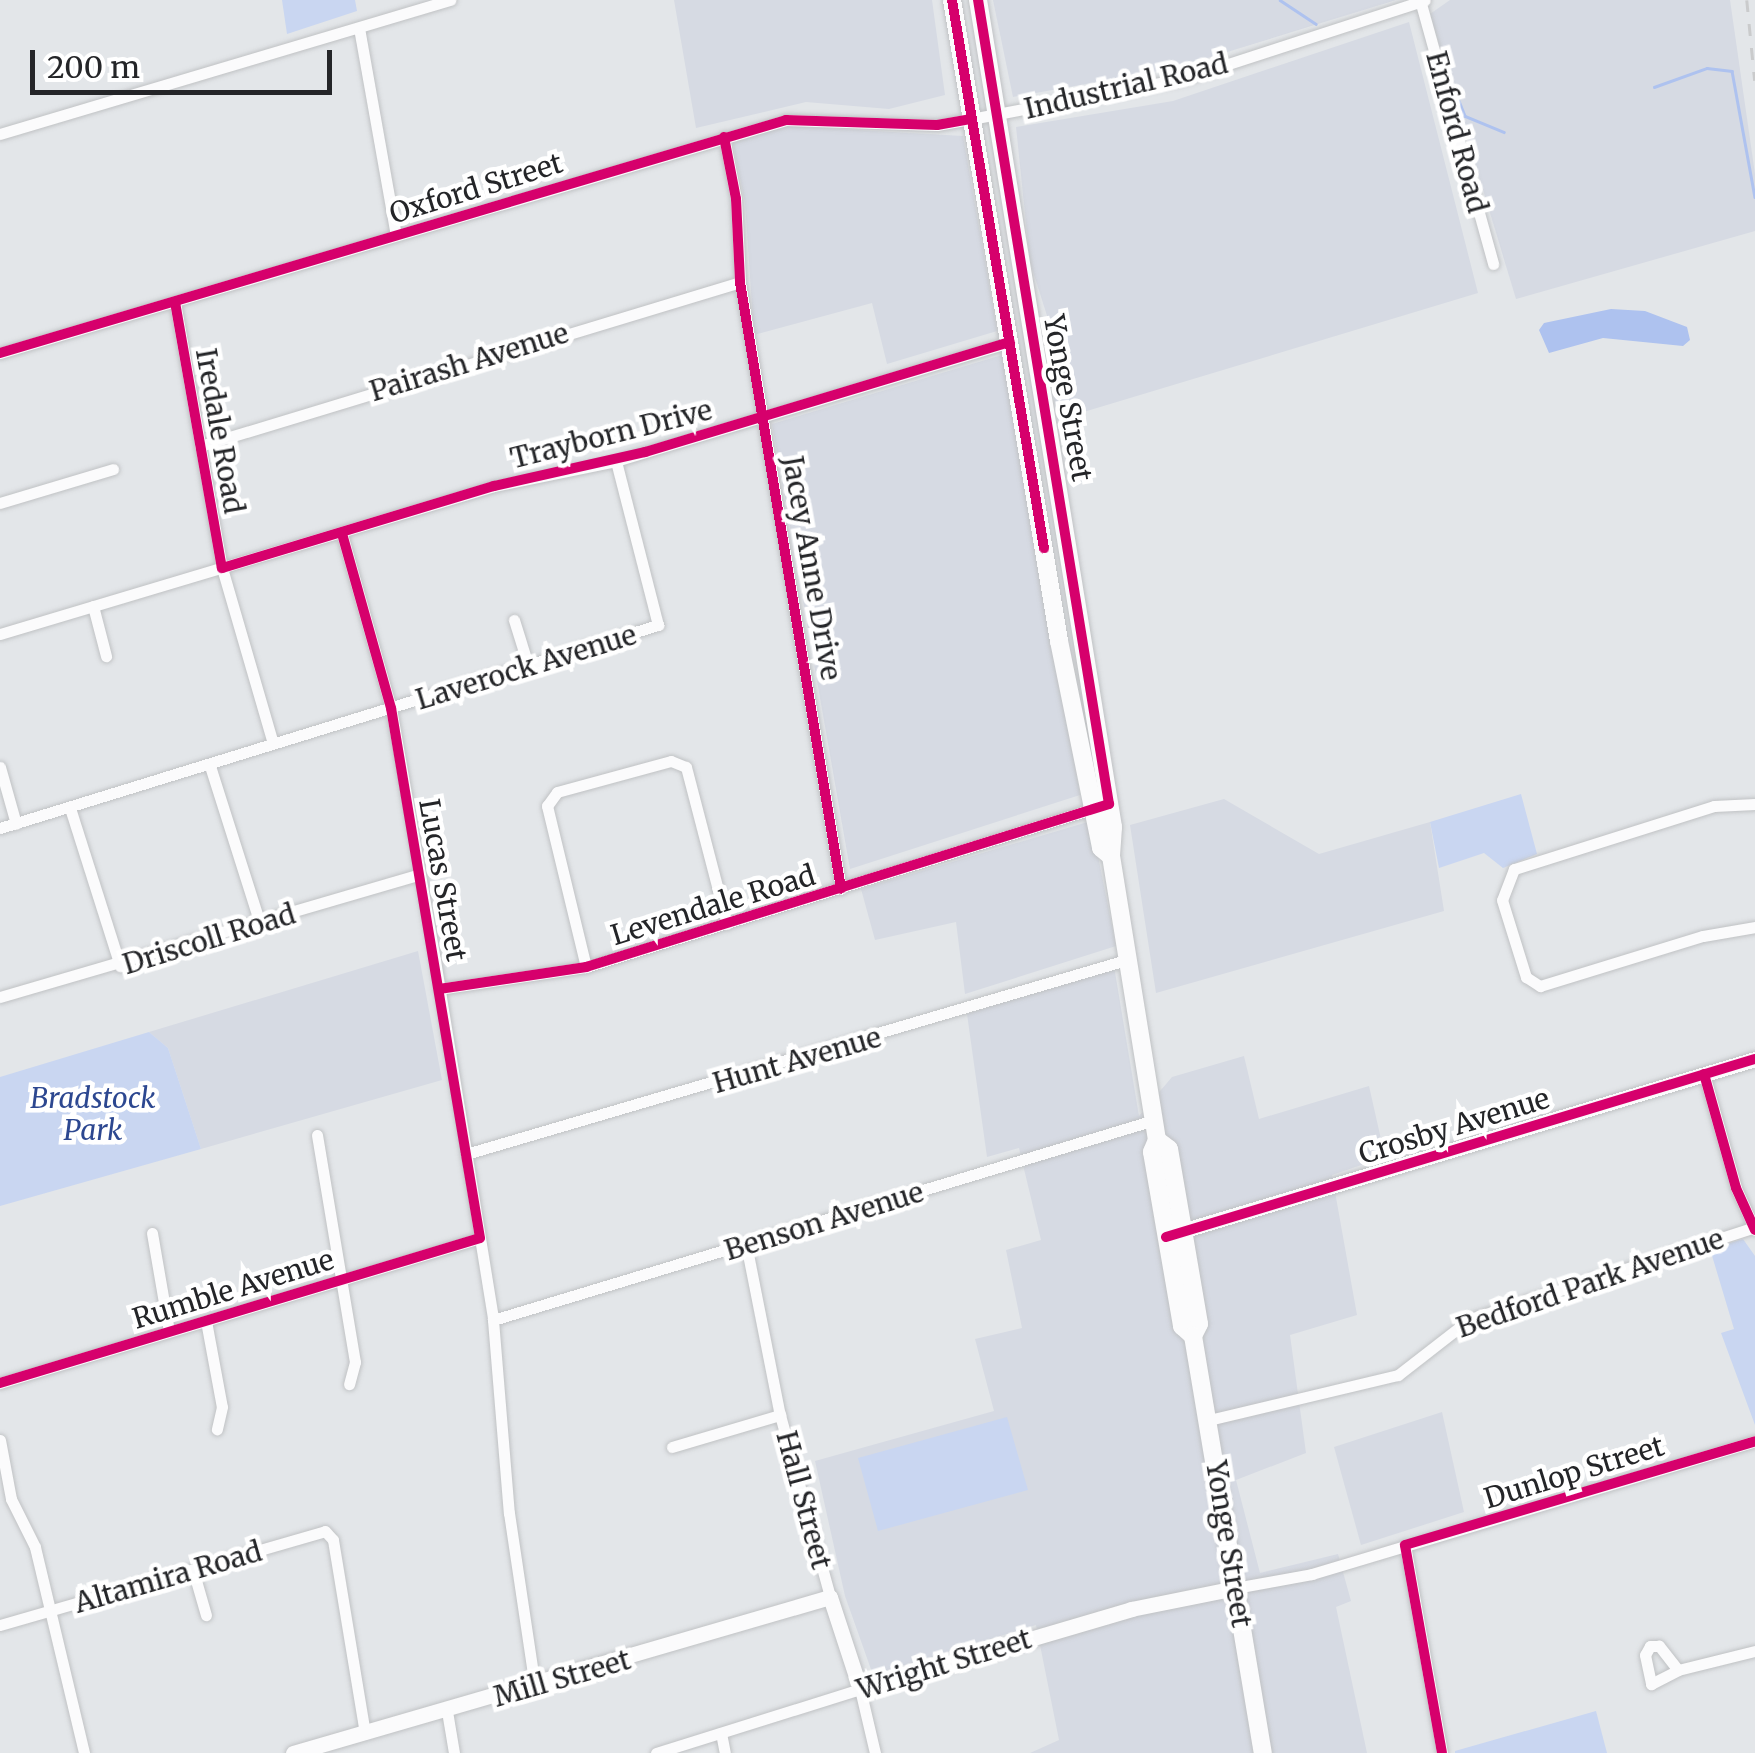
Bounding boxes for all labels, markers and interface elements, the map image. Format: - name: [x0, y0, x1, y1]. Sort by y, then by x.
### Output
- scale bar: [35, 30, 338, 92]
- street label: Industrial Road: [1021, 46, 1231, 126]
- text: 200 m: [47, 48, 140, 86]
- street label: Enford Road: [1419, 48, 1495, 216]
- street label: Oxford Street: [386, 146, 566, 230]
- street label: Yonge Street: [1037, 312, 1099, 484]
- street label: Pairash Avenue: [366, 316, 572, 408]
- street label: Iredale Road: [189, 346, 251, 516]
- street label: Trayborn Drive: [507, 393, 715, 475]
- street label: Jacey Anne Drive: [776, 453, 848, 683]
- street label: Laverock Avenue: [412, 618, 640, 716]
- street label: Lucas Street: [412, 796, 474, 964]
- street label: Levendale Road: [607, 858, 819, 952]
- street label: Driscoll Road: [119, 897, 299, 981]
- street label: Hunt Avenue: [709, 1020, 885, 1100]
- park label: Bradstock Park: [30, 1081, 156, 1147]
- street label: Crosby Avenue: [1355, 1081, 1553, 1171]
- street label: Benson Avenue: [720, 1175, 928, 1267]
- street label: Bedford Park Avenue: [1452, 1222, 1728, 1344]
- street label: Rumble Avenue: [128, 1242, 338, 1336]
- street label: Hall Street: [769, 1427, 839, 1573]
- street label: Dunlop Street: [1480, 1429, 1668, 1515]
- street label: Yonge Street: [1199, 1458, 1259, 1630]
- street label: Altamira Road: [70, 1534, 266, 1620]
- street label: Wright Street: [853, 1622, 1035, 1706]
- street label: Mill Street: [490, 1642, 634, 1714]

